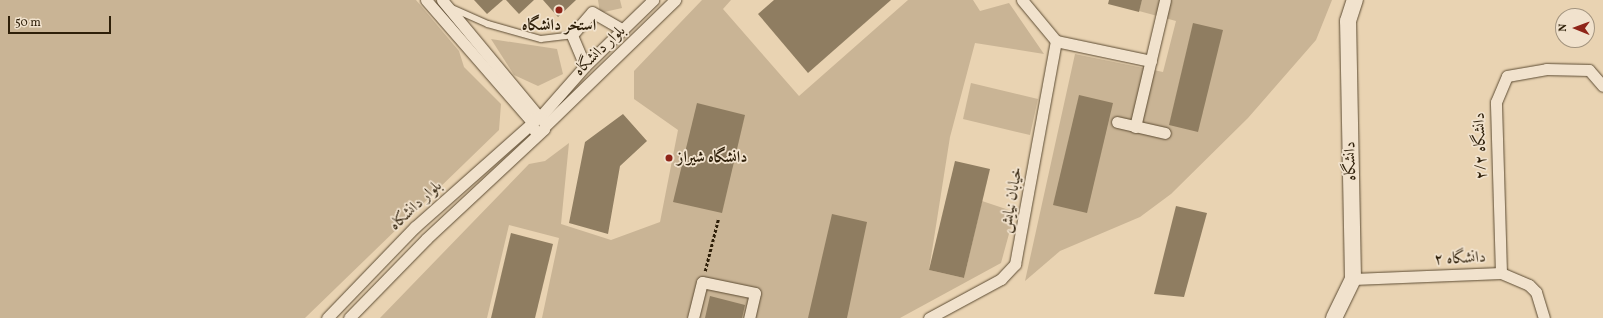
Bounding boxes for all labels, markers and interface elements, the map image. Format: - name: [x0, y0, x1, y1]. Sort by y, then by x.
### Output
- marker: استخر دانشگاه: [554, 5, 564, 15]
- scale bar: [10, 8, 113, 34]
- north arrow: [1555, 8, 1595, 48]
- text: 50 m: [15, 15, 41, 31]
- place label: استخر دانشگاه: [522, 16, 596, 36]
- street label: بلوار دانشگاه: [570, 22, 630, 80]
- text: N: [1556, 24, 1571, 32]
- street label: ۲/۲ دانشگاه: [1470, 112, 1492, 180]
- street label: دانشگاه: [1341, 141, 1361, 181]
- place label: دانشگاه شیراز: [677, 148, 747, 168]
- marker: دانشگاه شیراز: [664, 153, 674, 163]
- street label: خیابان نیایش: [997, 165, 1027, 235]
- street label: بلوار دانشکاه: [386, 177, 446, 235]
- street label: ۲ دانشگاه: [1434, 248, 1486, 270]

